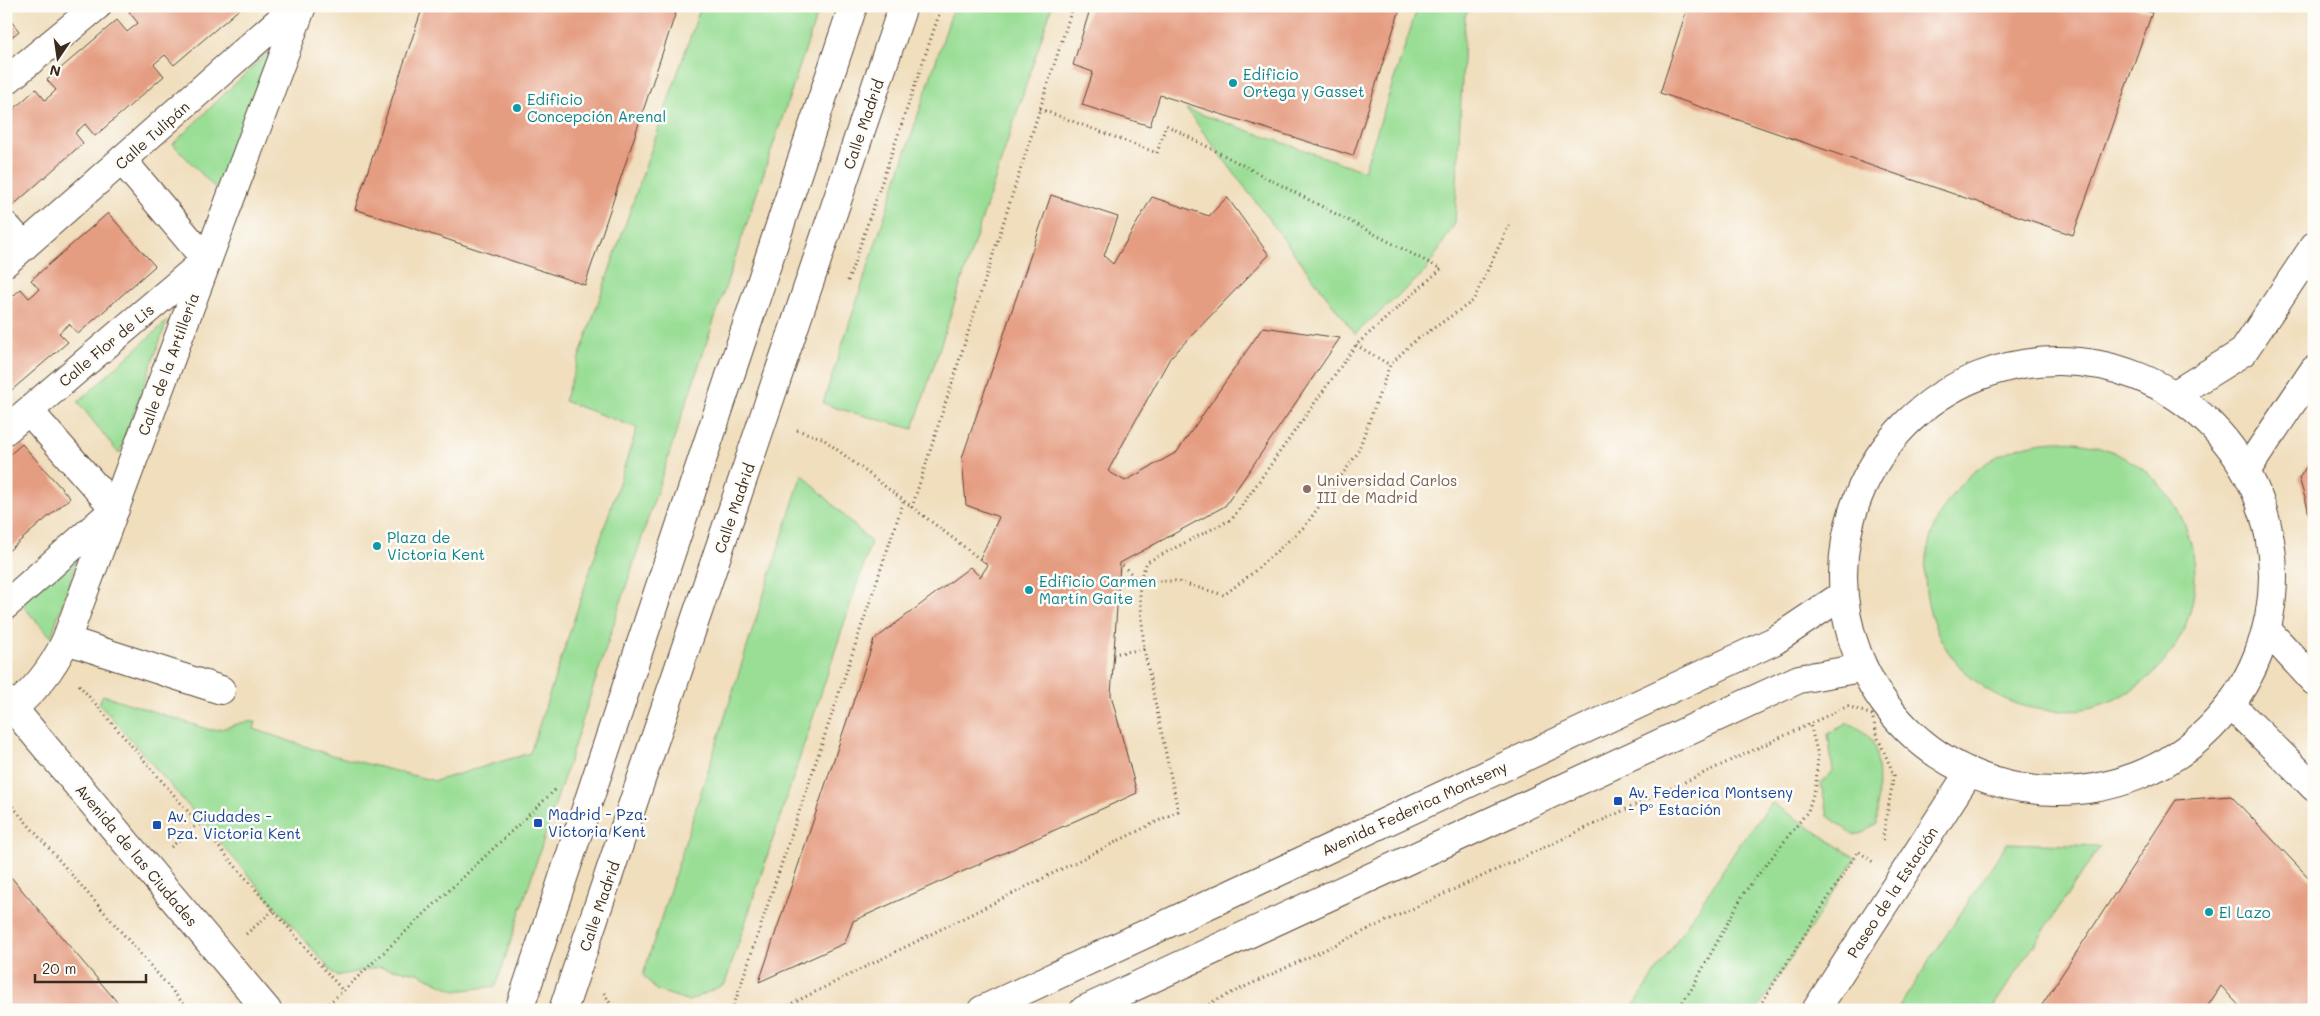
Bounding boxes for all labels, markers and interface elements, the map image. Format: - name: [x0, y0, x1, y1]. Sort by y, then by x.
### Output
- north arrow: [32, 32, 82, 82]
- text: N: [48, 61, 62, 82]
- place label: Edificio Ortega y Gasset: [1243, 64, 1365, 101]
- street label: Calle Madrid: [838, 76, 888, 172]
- marker: Edificio Ortega y Gasset: [1227, 77, 1239, 89]
- place label: Edificio Concepción Arenal: [527, 89, 666, 126]
- street label: Calle Tulipán: [111, 96, 193, 174]
- marker: Edificio Concepción Arenal: [511, 102, 523, 114]
- street label: Calle de la Artillería: [133, 290, 203, 438]
- street label: Calle Flor de Lis: [54, 299, 158, 391]
- street label: Calle Madrid: [709, 460, 759, 556]
- place label: Universidad Carlos III de Madrid: [1317, 470, 1457, 507]
- marker: Universidad Carlos III de Madrid: [1301, 483, 1313, 495]
- place label: Plaza de Victoria Kent: [387, 527, 485, 564]
- marker: Plaza de Victoria Kent: [371, 540, 383, 552]
- place label: Edificio Carmen Martín Gaite: [1039, 571, 1156, 608]
- marker: Edificio Carmen Martín Gaite: [1023, 584, 1035, 596]
- street label: Avenida Federica Montseny: [1318, 756, 1510, 860]
- street label: Avenida de las Ciudades: [72, 780, 202, 930]
- place label: Av. Federica Montseny - Pº Estación: [1628, 782, 1793, 819]
- marker: Av. Federica Montseny - Pº Estación: [1612, 795, 1624, 807]
- place label: Madrid - Pza. Victoria Kent: [548, 804, 648, 841]
- place label: Av. Ciudades - Pza. Victoria Kent: [167, 806, 301, 843]
- marker: Madrid - Pza. Victoria Kent: [532, 817, 544, 829]
- marker: Av. Ciudades - Pza. Victoria Kent: [151, 819, 163, 831]
- street label: Paseo de la Estación: [1842, 823, 1942, 961]
- street label: Calle Madrid: [574, 858, 624, 954]
- place label: El Lazo: [2219, 902, 2271, 922]
- marker: El Lazo: [2203, 906, 2215, 918]
- scale bar: [35, 951, 146, 983]
- text: 20 m: [42, 958, 76, 978]

